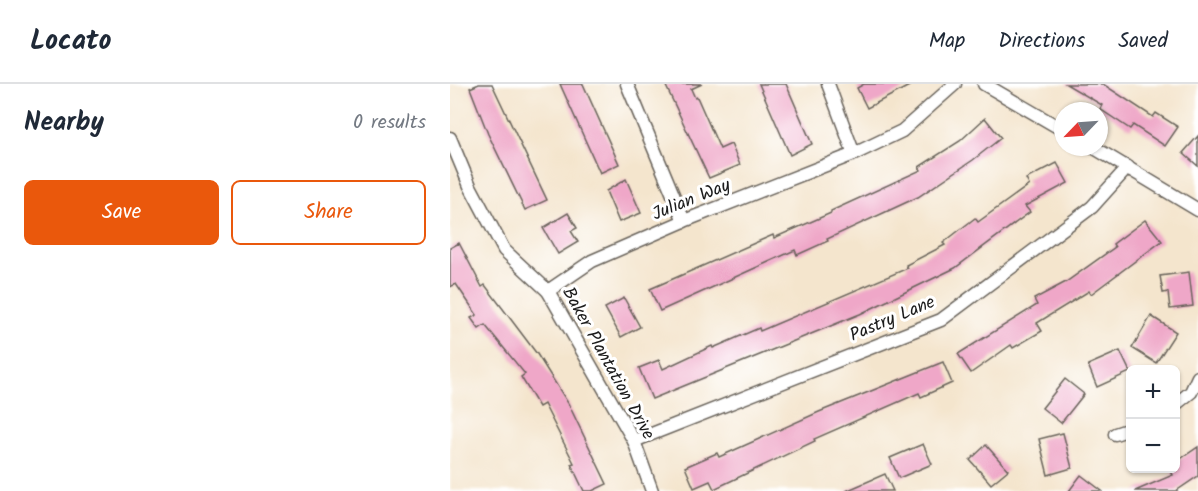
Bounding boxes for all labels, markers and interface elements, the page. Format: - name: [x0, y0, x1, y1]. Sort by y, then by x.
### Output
- text: Locato: [30, 19, 111, 64]
- text: Map: [929, 25, 965, 58]
- text: Directions: [998, 25, 1085, 58]
- text: Saved: [1118, 25, 1168, 58]
- text: Nearby: [24, 102, 104, 144]
- north arrow: [1054, 102, 1108, 156]
- text: 0 results: [353, 107, 426, 139]
- street label: Julian Way: [648, 171, 736, 229]
- button: Save: [24, 180, 219, 245]
- button: Share: [231, 180, 426, 245]
- street label: Baker Plantation Drive: [554, 282, 662, 446]
- street label: Pastry Lane: [845, 288, 940, 350]
- map controls: [1126, 365, 1180, 473]
- button: +: [1126, 365, 1180, 419]
- button: −: [1126, 419, 1180, 473]

